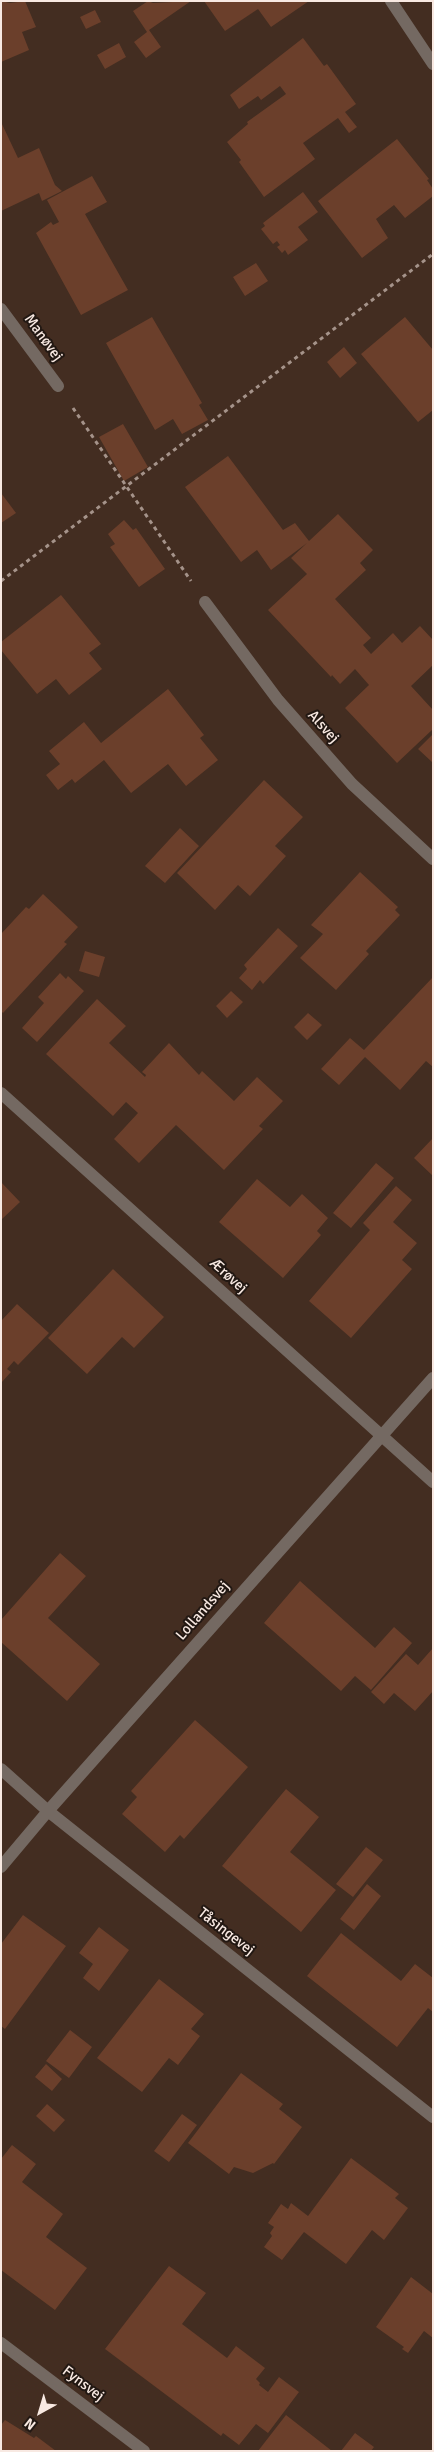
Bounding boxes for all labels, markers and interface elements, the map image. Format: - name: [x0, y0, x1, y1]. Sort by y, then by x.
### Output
- street label: Manøvej: [20, 311, 66, 365]
- street label: Alsvej: [304, 707, 342, 747]
- street label: Ærøvej: [205, 1254, 251, 1298]
- street label: Lollandsvej: [172, 1578, 234, 1644]
- street label: Tåsingevej: [194, 1904, 258, 1960]
- street label: Fynsvej: [59, 2362, 107, 2406]
- north arrow: [15, 2387, 65, 2437]
- text: N: [21, 2414, 39, 2434]

